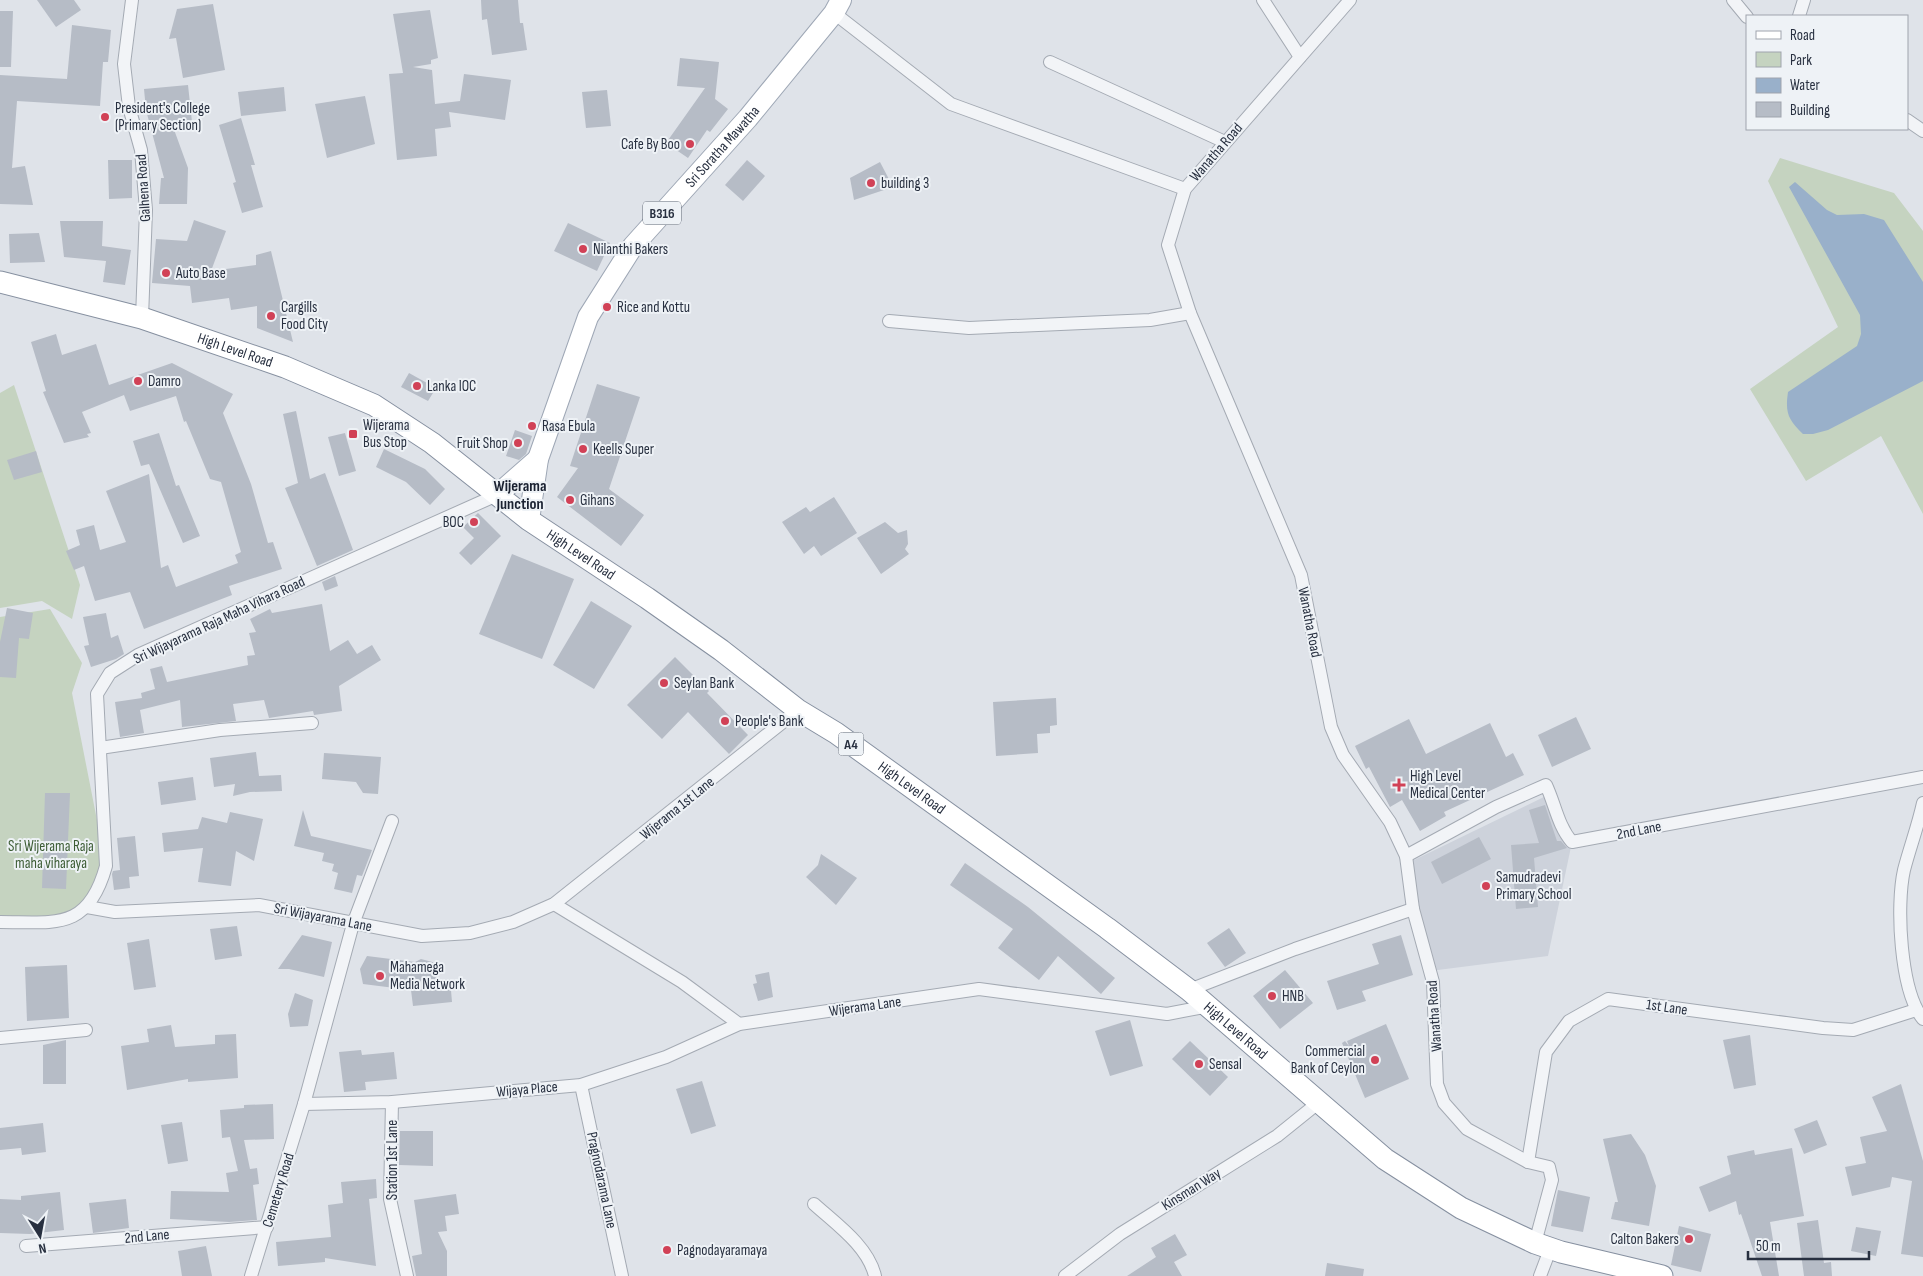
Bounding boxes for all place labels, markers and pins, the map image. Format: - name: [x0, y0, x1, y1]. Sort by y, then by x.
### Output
- place label: President's College (Primary Section): [115, 99, 210, 135]
- marker: President's College (Primary Section): [99, 111, 111, 123]
- place label: Cafe By Boo: [621, 135, 680, 154]
- marker: Cafe By Boo: [684, 138, 696, 150]
- place label: building 3: [881, 174, 929, 193]
- marker: building 3: [865, 177, 877, 189]
- place label: Nilanthi Bakers: [593, 240, 668, 259]
- marker: Nilanthi Bakers: [577, 243, 589, 255]
- place label: Auto Base: [175, 264, 226, 283]
- marker: Auto Base: [160, 267, 172, 279]
- place label: Cargills Food City: [281, 298, 328, 334]
- place label: Rice and Kottu: [617, 298, 690, 317]
- marker: Rice and Kottu: [601, 301, 613, 313]
- marker: Cargills Food City: [265, 310, 277, 322]
- place label: Damro: [148, 372, 181, 391]
- marker: Damro: [132, 375, 144, 387]
- place label: Lanka IOC: [427, 377, 476, 396]
- marker: Lanka IOC: [411, 380, 423, 392]
- place label: Wijerama Bus Stop: [363, 416, 410, 452]
- place label: Rasa Ebula: [542, 417, 595, 436]
- marker: Rasa Ebula: [526, 420, 538, 432]
- marker: Wijerama Bus Stop: [347, 428, 359, 440]
- place label: Fruit Shop: [457, 434, 508, 453]
- marker: Fruit Shop: [512, 437, 524, 449]
- place label: Keells Super: [593, 440, 655, 459]
- marker: Keells Super: [577, 443, 589, 455]
- place label: Gihans: [580, 491, 614, 510]
- marker: Gihans: [564, 494, 576, 506]
- place label: BOC: [443, 513, 464, 532]
- marker: BOC: [468, 516, 480, 528]
- place label: Seylan Bank: [674, 674, 734, 693]
- marker: Seylan Bank: [658, 677, 670, 689]
- place label: People's Bank: [735, 712, 804, 731]
- marker: People's Bank: [719, 715, 731, 727]
- place label: High Level Medical Center: [1410, 767, 1486, 803]
- marker: High Level Medical Center: [1392, 778, 1406, 792]
- place label: Samudradevi Primary School: [1496, 868, 1572, 904]
- marker: Samudradevi Primary School: [1480, 880, 1492, 892]
- place label: Mahamega Media Network: [390, 958, 465, 994]
- marker: Mahamega Media Network: [374, 970, 386, 982]
- place label: HNB: [1282, 987, 1304, 1006]
- marker: HNB: [1266, 990, 1278, 1002]
- place label: Commercial Bank of Ceylon: [1291, 1042, 1365, 1078]
- marker: Commercial Bank of Ceylon: [1369, 1054, 1381, 1066]
- place label: Sensal: [1209, 1055, 1242, 1074]
- marker: Sensal: [1193, 1058, 1205, 1070]
- place label: Calton Bakers: [1610, 1230, 1679, 1249]
- marker: Calton Bakers: [1683, 1233, 1695, 1245]
- place label: Pagnodayaramaya: [677, 1241, 768, 1260]
- marker: Pagnodayaramaya: [661, 1244, 673, 1256]

